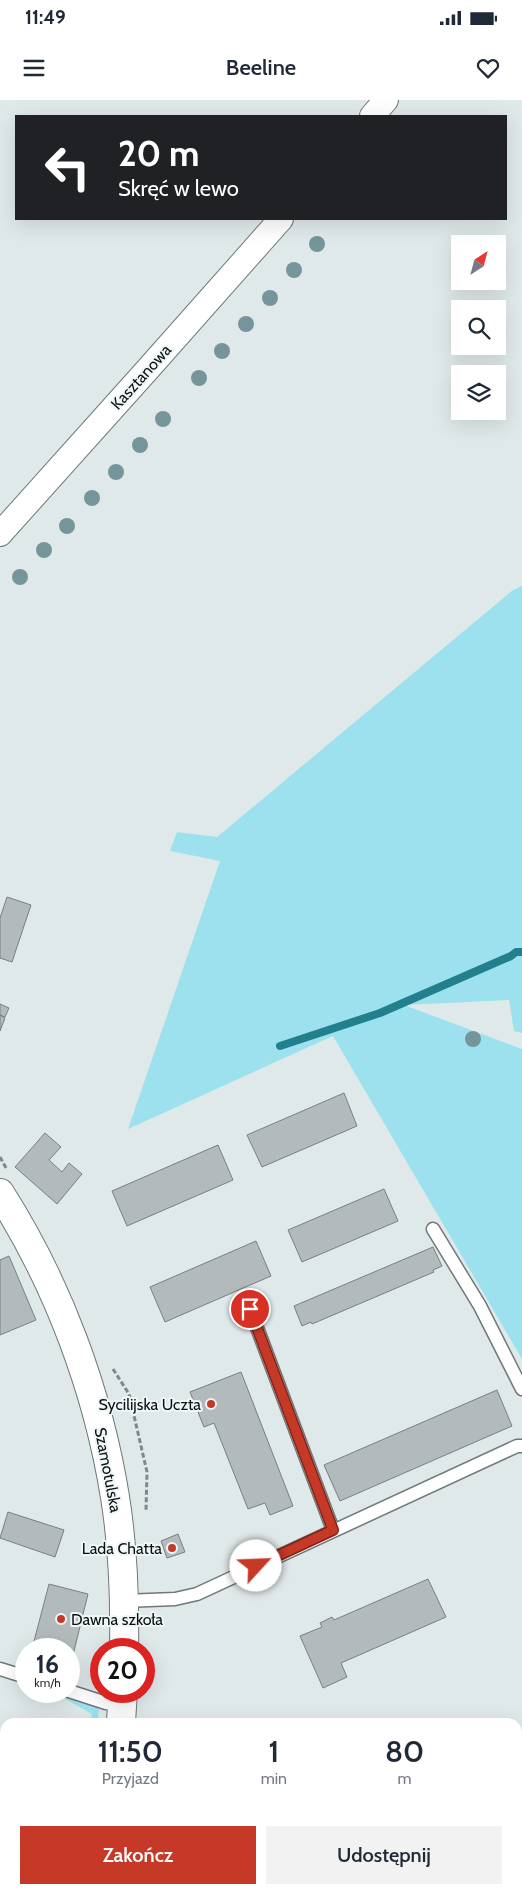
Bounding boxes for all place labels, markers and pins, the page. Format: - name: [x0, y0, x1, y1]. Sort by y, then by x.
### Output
- pin: [229, 1288, 271, 1330]
- place label: Sycilijska Uczta: [99, 1395, 201, 1414]
- marker: Sycilijska Uczta: [205, 1398, 217, 1410]
- place label: Lada Chatta: [82, 1539, 162, 1558]
- marker: Lada Chatta: [166, 1542, 178, 1554]
- place label: Dawna szkoła: [71, 1610, 163, 1629]
- marker: Dawna szkoła: [55, 1613, 67, 1625]

